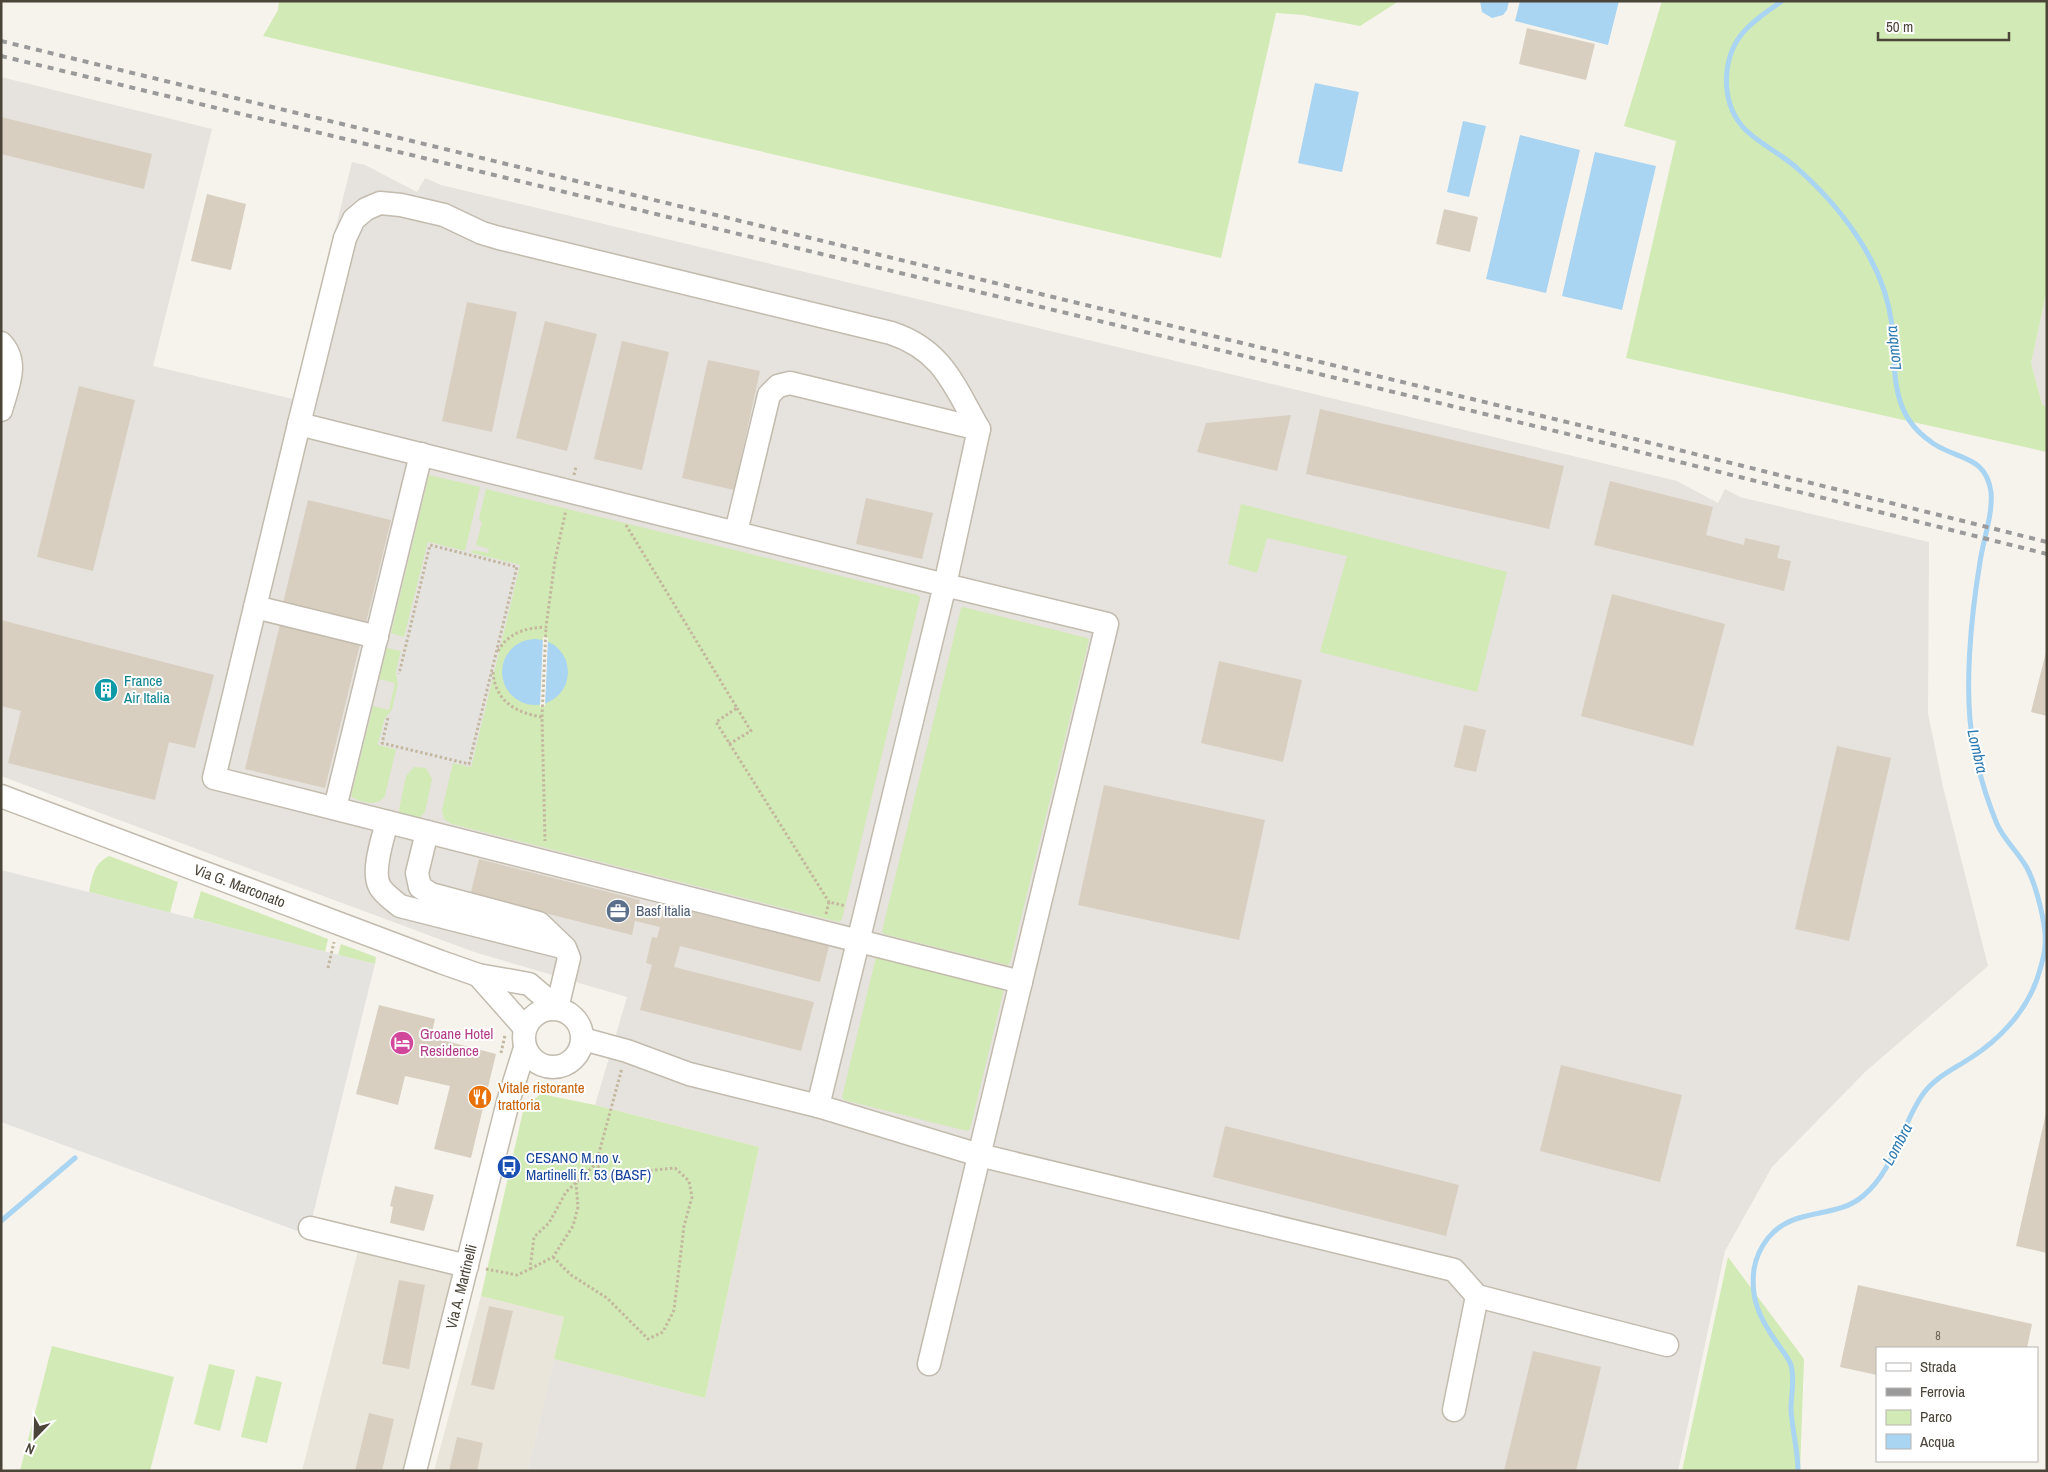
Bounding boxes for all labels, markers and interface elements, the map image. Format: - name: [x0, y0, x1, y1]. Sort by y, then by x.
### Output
- scale bar: [1878, 10, 2009, 42]
- text: 50 m: [1886, 16, 1913, 37]
- water label: Lombra: [1880, 325, 1906, 371]
- place label: France Air Italia: [123, 670, 170, 708]
- building icon: France Air Italia: [93, 677, 119, 703]
- water label: Lombra: [1962, 727, 1994, 775]
- street label: Via G. Marconato: [191, 859, 289, 912]
- office icon: Basf Italia: [605, 898, 631, 924]
- place label: Basf Italia: [636, 900, 691, 921]
- place label: Groane Hotel Residence: [420, 1023, 493, 1061]
- hotel icon: Groane Hotel Residence: [389, 1030, 415, 1056]
- place label: Vitale ristorante trattoria: [498, 1077, 585, 1115]
- restaurant icon: Vitale ristorante trattoria: [467, 1084, 493, 1110]
- water label: Lombra: [1877, 1119, 1917, 1169]
- place label: CESANO M.no v. Martinelli fr. 53 (BASF): [526, 1147, 651, 1185]
- bus stop icon: CESANO M.no v. Martinelli fr. 53 (BASF): [496, 1154, 522, 1180]
- street label: Via A. Martinelli: [440, 1242, 482, 1331]
- house number: 8: [1935, 1328, 1941, 1344]
- legend: [1876, 1347, 2038, 1462]
- text: Strada: [1920, 1356, 1956, 1377]
- text: Ferrovia: [1920, 1381, 1965, 1402]
- text: Parco: [1920, 1406, 1952, 1427]
- north arrow: [10, 1412, 60, 1462]
- text: Acqua: [1919, 1431, 1955, 1452]
- text: N: [23, 1439, 37, 1459]

